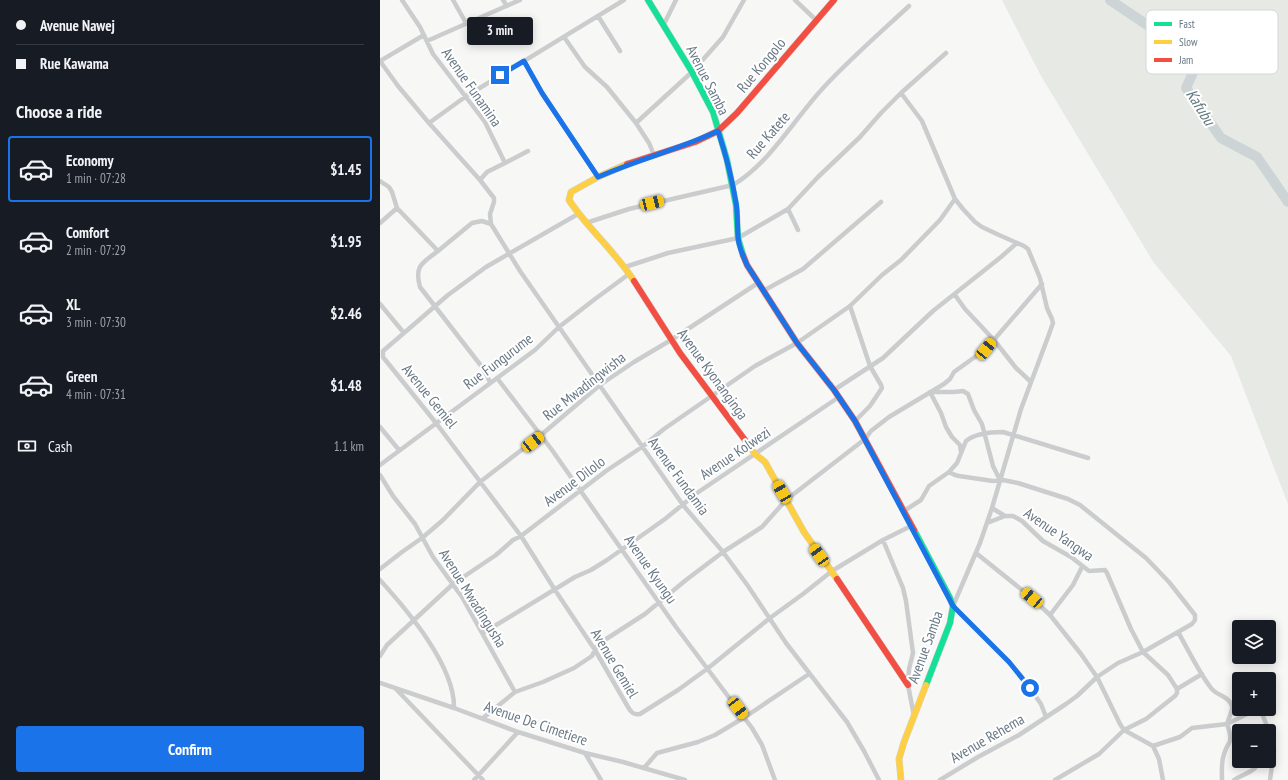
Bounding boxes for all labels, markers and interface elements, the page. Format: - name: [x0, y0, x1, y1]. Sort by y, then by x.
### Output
- legend: [1146, 10, 1278, 74]
- text: Avenue Nawej: [40, 16, 115, 35]
- callout: 3 min: [467, 17, 533, 45]
- text: Fast: [1179, 17, 1195, 31]
- text: 3 min: [487, 22, 513, 39]
- street label: Rue Kongolo: [733, 34, 789, 96]
- text: Slow: [1179, 35, 1198, 49]
- street label: Avenue Samba: [682, 42, 734, 118]
- street label: Avenue Funamina: [438, 44, 506, 130]
- text: Jam: [1178, 53, 1193, 67]
- text: Rue Kawama: [40, 54, 109, 73]
- route end: [491, 66, 509, 84]
- water label: Kafubu: [1182, 85, 1220, 130]
- text: Choose a ride: [16, 100, 102, 123]
- street label: Rue Katete: [742, 107, 794, 163]
- icon: car: [18, 151, 54, 187]
- text: Economy: [66, 151, 114, 170]
- text: $1.45: [330, 160, 362, 179]
- text: 1 min · 07:28: [66, 170, 126, 187]
- car: [639, 194, 665, 212]
- icon: car: [18, 223, 54, 259]
- text: Comfort: [66, 223, 109, 242]
- text: $1.95: [330, 232, 362, 251]
- text: 2 min · 07:29: [66, 242, 126, 259]
- icon: car: [18, 295, 54, 331]
- text: XL: [66, 295, 80, 314]
- text: $2.46: [330, 304, 362, 323]
- text: 3 min · 07:30: [66, 314, 126, 331]
- street label: Avenue Kyonanginga: [674, 325, 752, 423]
- street label: Rue Fungurume: [460, 329, 536, 393]
- car: [974, 336, 998, 362]
- street label: Rue Mwadingwisha: [539, 348, 629, 424]
- street label: Avenue Gemiel: [398, 360, 462, 432]
- icon: car: [18, 367, 54, 403]
- text: Green: [66, 367, 98, 386]
- text: $1.48: [330, 376, 362, 395]
- text: 4 min · 07:31: [66, 386, 126, 403]
- street label: Avenue Kolwezi: [696, 422, 774, 484]
- car: [520, 430, 546, 454]
- street label: Avenue Fundamia: [644, 433, 714, 519]
- icon: cash: [16, 435, 38, 457]
- text: Cash: [48, 437, 72, 456]
- text: 1.1 km: [334, 438, 364, 455]
- street label: Avenue Dilolo: [539, 452, 609, 510]
- car: [771, 479, 793, 505]
- street label: Avenue Yangwa: [1021, 503, 1097, 565]
- street label: Avenue Kyungu: [620, 531, 682, 607]
- car: [807, 542, 831, 568]
- street label: Avenue Mwadingusha: [435, 545, 511, 651]
- car: [1019, 586, 1045, 610]
- street label: Avenue Samba: [903, 608, 947, 686]
- map controls: [1232, 620, 1276, 768]
- button: layers: [1232, 620, 1276, 664]
- street label: Avenue Gemiel: [587, 625, 643, 701]
- button: +: [1232, 672, 1276, 716]
- route start: [1021, 679, 1039, 697]
- car: [726, 695, 750, 721]
- street label: Avenue De Cimetiere: [482, 696, 590, 750]
- street label: Avenue Rehema: [947, 709, 1027, 767]
- button: −: [1232, 724, 1276, 768]
- button: Confirm: [16, 726, 364, 772]

